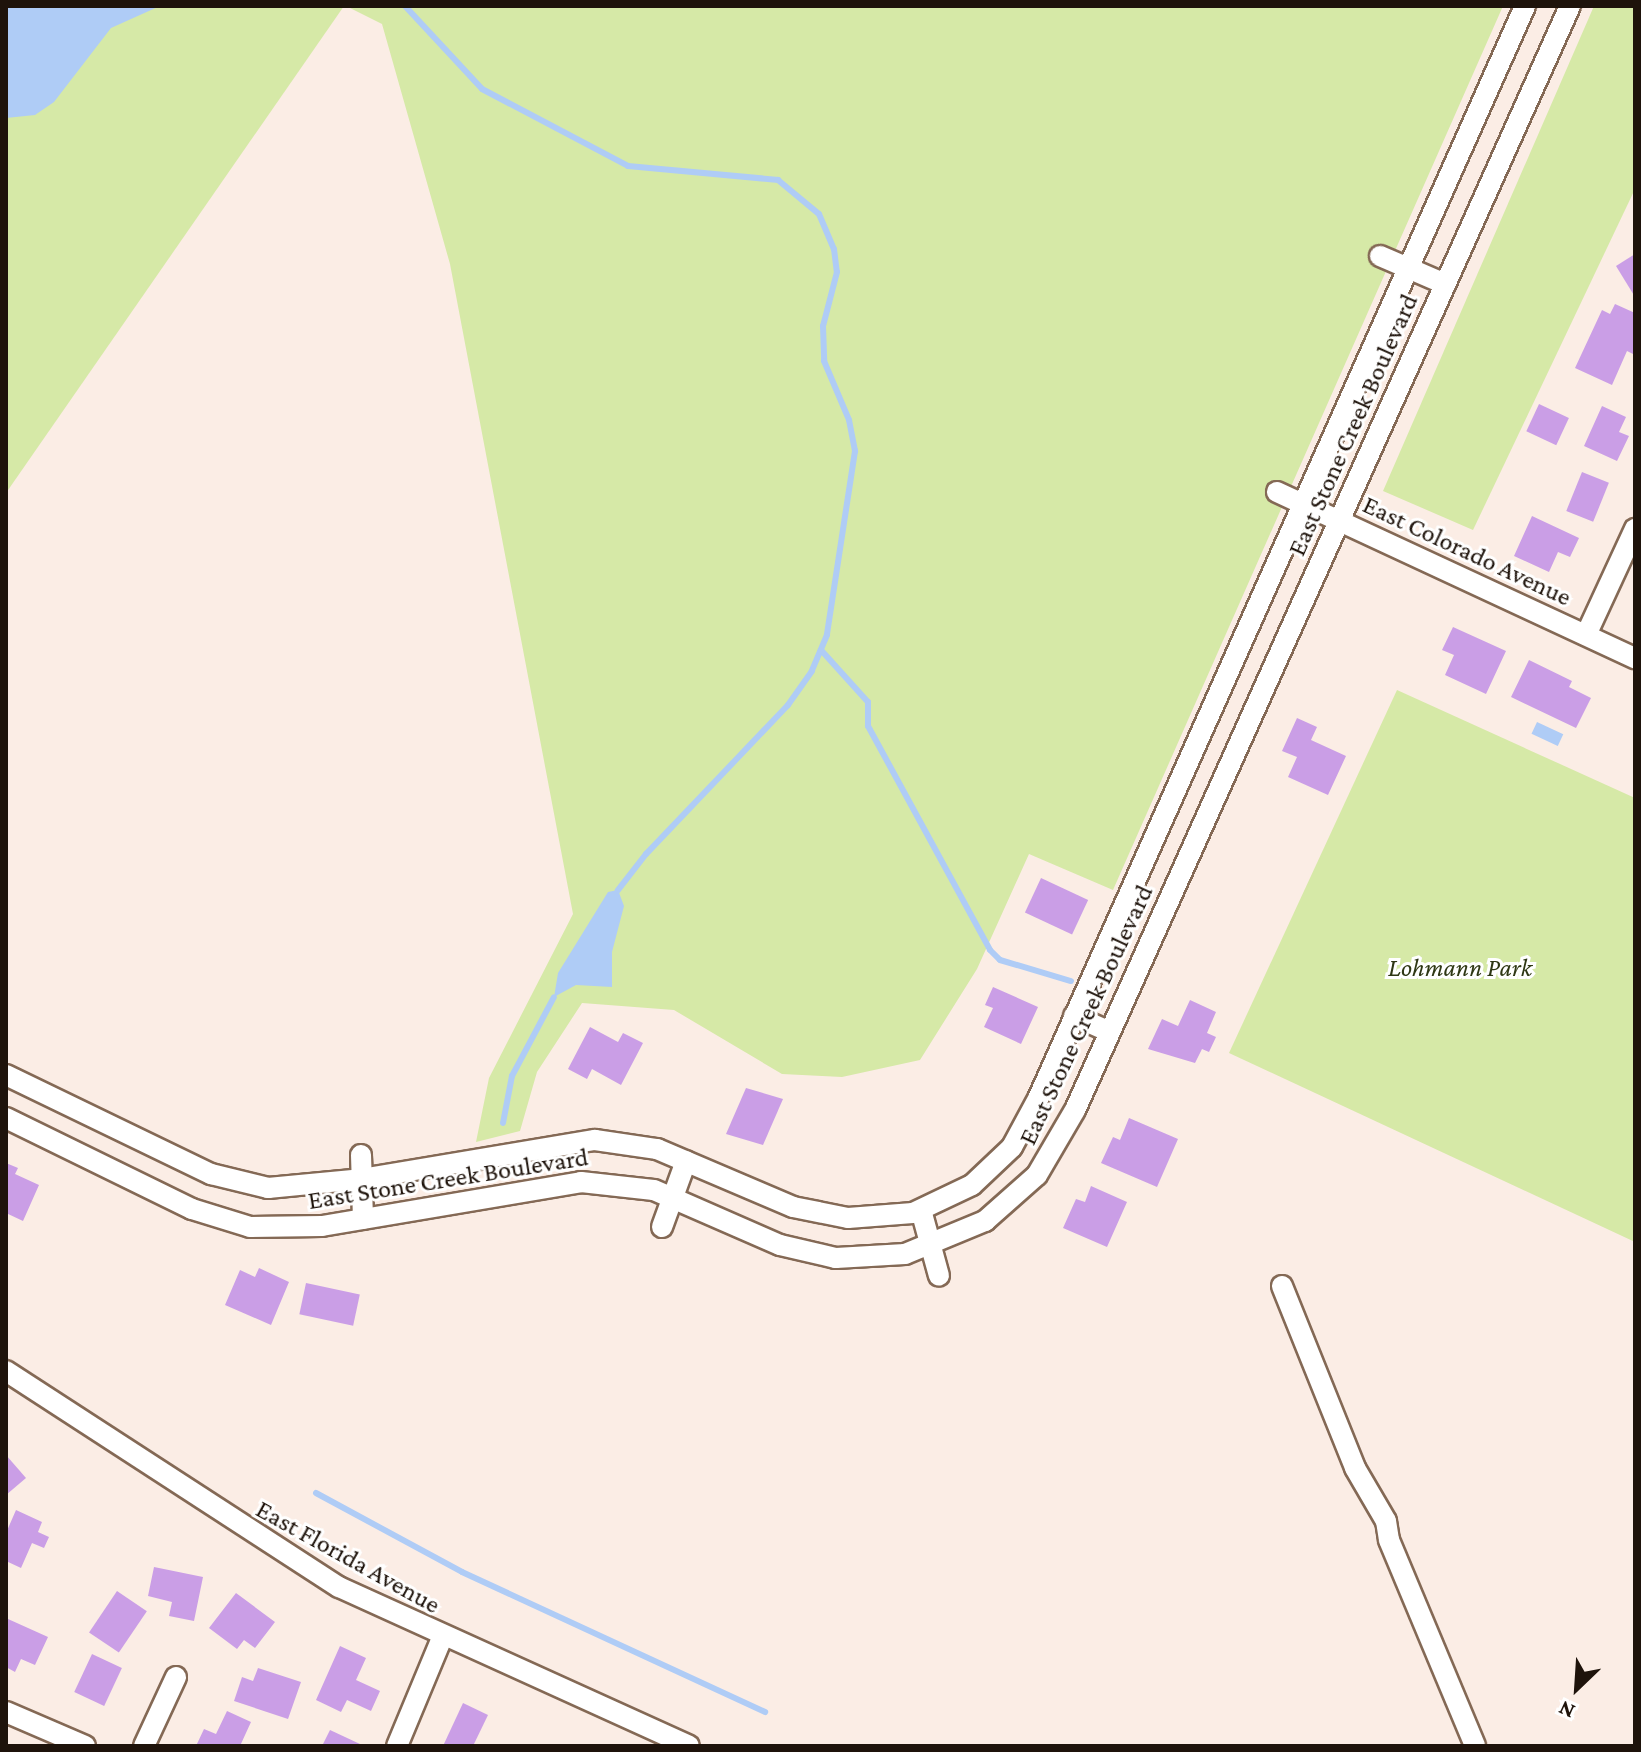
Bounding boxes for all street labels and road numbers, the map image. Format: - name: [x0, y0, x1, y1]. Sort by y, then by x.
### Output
- street label: East Stone Creek Boulevard: [1281, 289, 1425, 561]
- street label: East Colorado Avenue: [1358, 489, 1576, 613]
- street label: East Stone Creek Boulevard: [1012, 880, 1160, 1150]
- street label: East Stone Creek Boulevard: [306, 1141, 590, 1217]
- street label: East Florida Avenue: [251, 1494, 445, 1620]

